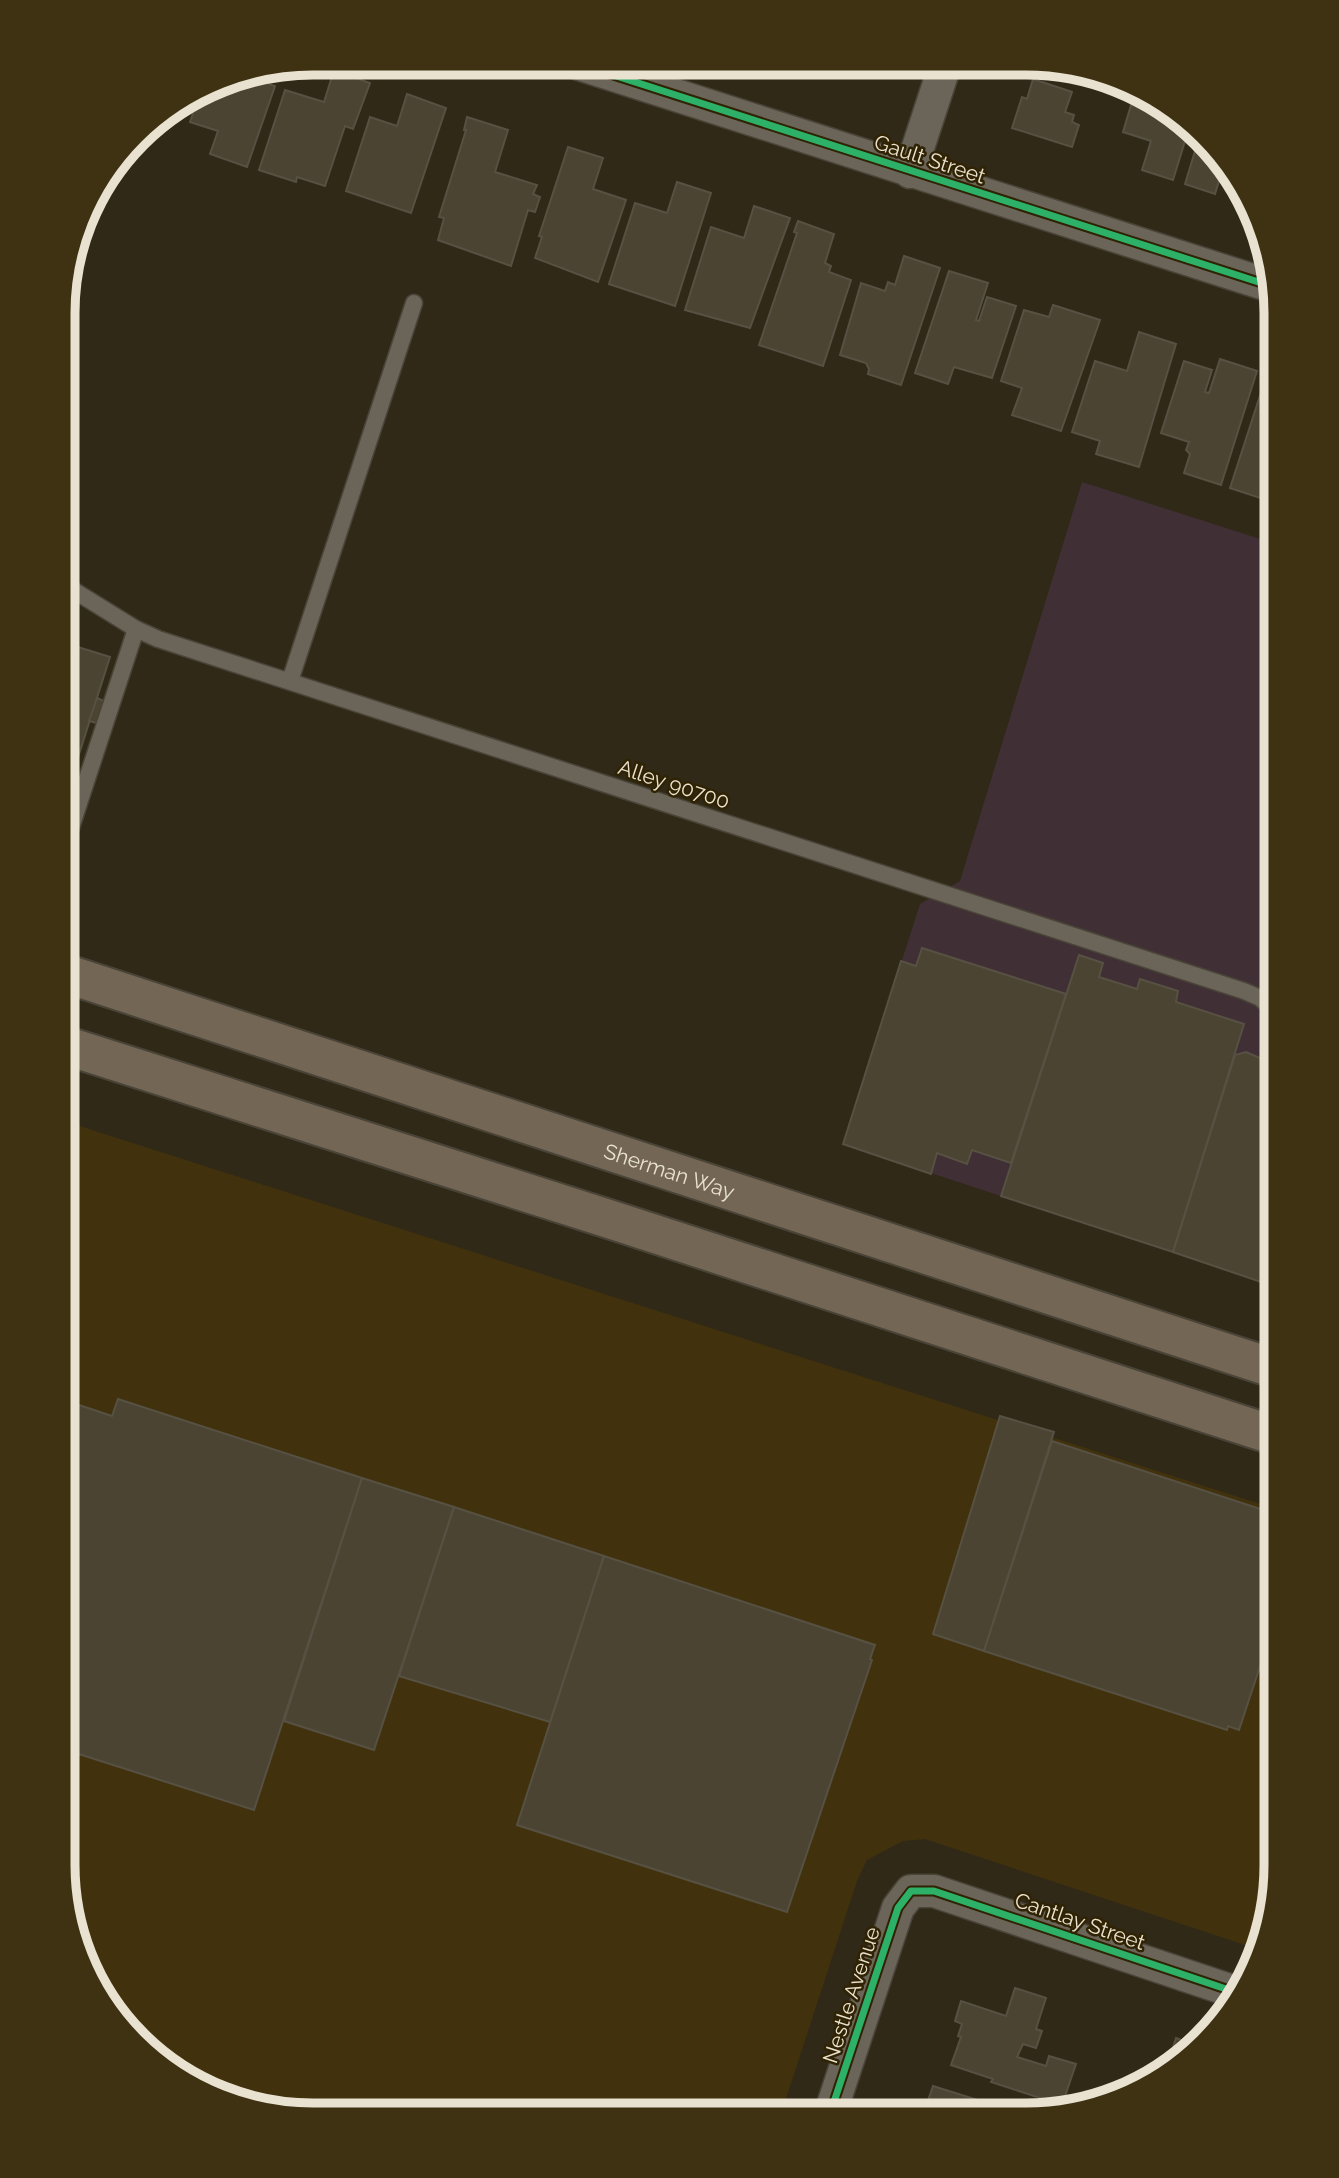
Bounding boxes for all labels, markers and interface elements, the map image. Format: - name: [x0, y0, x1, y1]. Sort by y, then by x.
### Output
- street label: Gault Street: [871, 129, 989, 189]
- street label: Alley 90700: [615, 754, 733, 814]
- street label: Sherman Way: [601, 1138, 738, 1204]
- street label: Cantlay Street: [1012, 1887, 1148, 1955]
- street label: Nestle Avenue: [817, 1924, 885, 2066]

